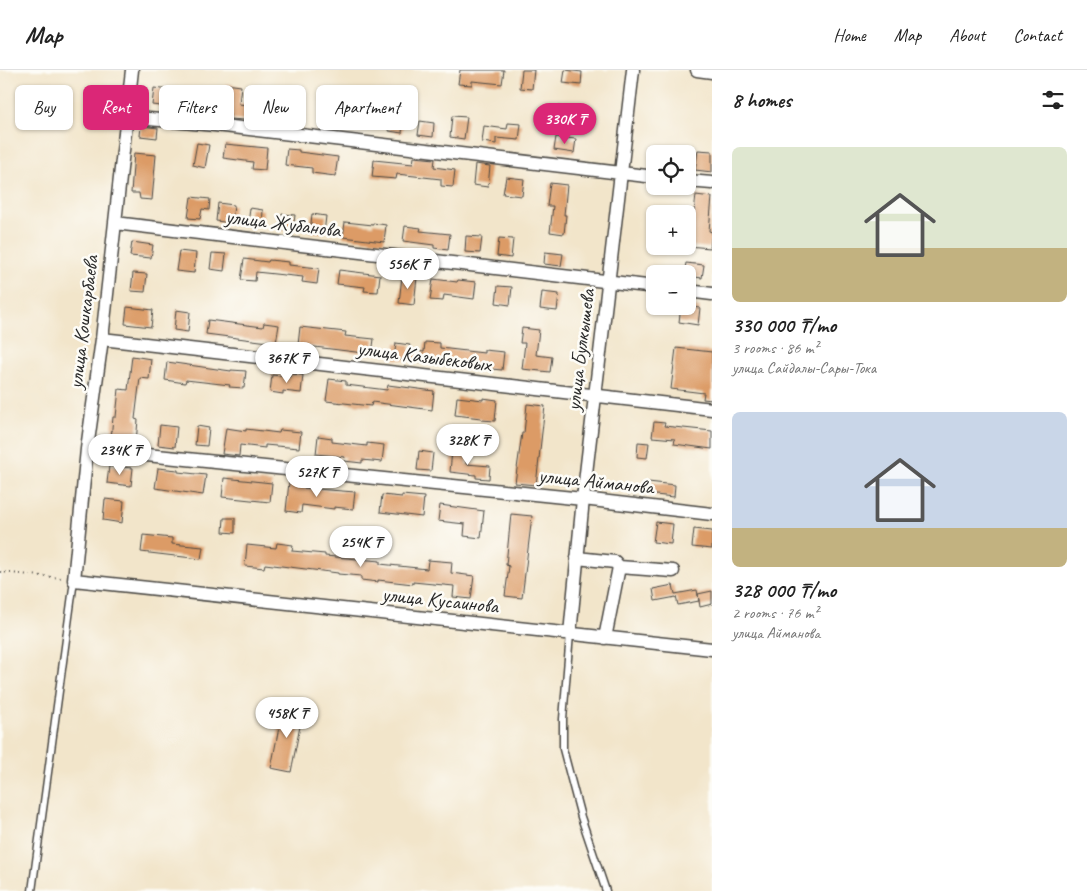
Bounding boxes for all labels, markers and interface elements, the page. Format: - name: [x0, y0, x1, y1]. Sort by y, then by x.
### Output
- text: Map: [25, 20, 62, 50]
- text: Home: [833, 24, 866, 46]
- text: Map: [894, 24, 921, 46]
- text: About: [949, 24, 985, 46]
- text: Contact: [1013, 24, 1062, 46]
- chip: Buy: [15, 85, 73, 130]
- chip: Rent: [83, 85, 149, 130]
- chip: Filters: [159, 85, 234, 130]
- chip: New: [244, 85, 306, 130]
- chip: Apartment: [316, 85, 418, 130]
- icon: filters: [1039, 86, 1067, 114]
- text: 8 homes: [732, 87, 791, 113]
- pin: 330K ₸: [524, 102, 606, 145]
- text: 330K ₸: [544, 109, 586, 129]
- map controls: [646, 145, 696, 315]
- button: locate: [646, 145, 696, 195]
- icon: home: [855, 180, 945, 270]
- street label: улица Жубанова: [222, 203, 344, 243]
- button: +: [646, 205, 696, 255]
- pin: 556K ₸: [367, 248, 449, 290]
- street label: улица Кошкарбаева: [62, 252, 104, 392]
- text: 556K ₸: [387, 254, 429, 274]
- button: −: [646, 265, 696, 315]
- street label: улица Булкышева: [559, 286, 601, 414]
- text: 330 000 ₸/mo: [732, 312, 836, 338]
- street label: улица Казыбековых: [354, 335, 494, 377]
- text: 3 rooms · 86 m²: [732, 338, 818, 358]
- pin: 367K ₸: [246, 342, 328, 384]
- text: 367K ₸: [266, 348, 308, 368]
- text: улица Сайдалы-Сары-Тока: [732, 358, 876, 378]
- pin: 328K ₸: [427, 424, 509, 466]
- text: 328K ₸: [447, 430, 489, 450]
- pin: 234K ₸: [79, 434, 161, 476]
- text: 234K ₸: [99, 440, 141, 460]
- icon: home: [855, 445, 945, 535]
- pin: 527K ₸: [276, 456, 358, 498]
- text: 527K ₸: [296, 462, 338, 482]
- street label: улица Айманова: [535, 462, 657, 500]
- pin: 254K ₸: [320, 526, 402, 568]
- text: 254K ₸: [340, 532, 382, 552]
- text: 328 000 ₸/mo: [732, 577, 836, 603]
- street label: улица Кусаинова: [379, 581, 501, 619]
- text: 2 rooms · 76 m²: [732, 603, 818, 623]
- text: улица Айманова: [732, 623, 820, 643]
- pin: 458K ₸: [246, 696, 328, 739]
- text: 458K ₸: [266, 703, 308, 723]

